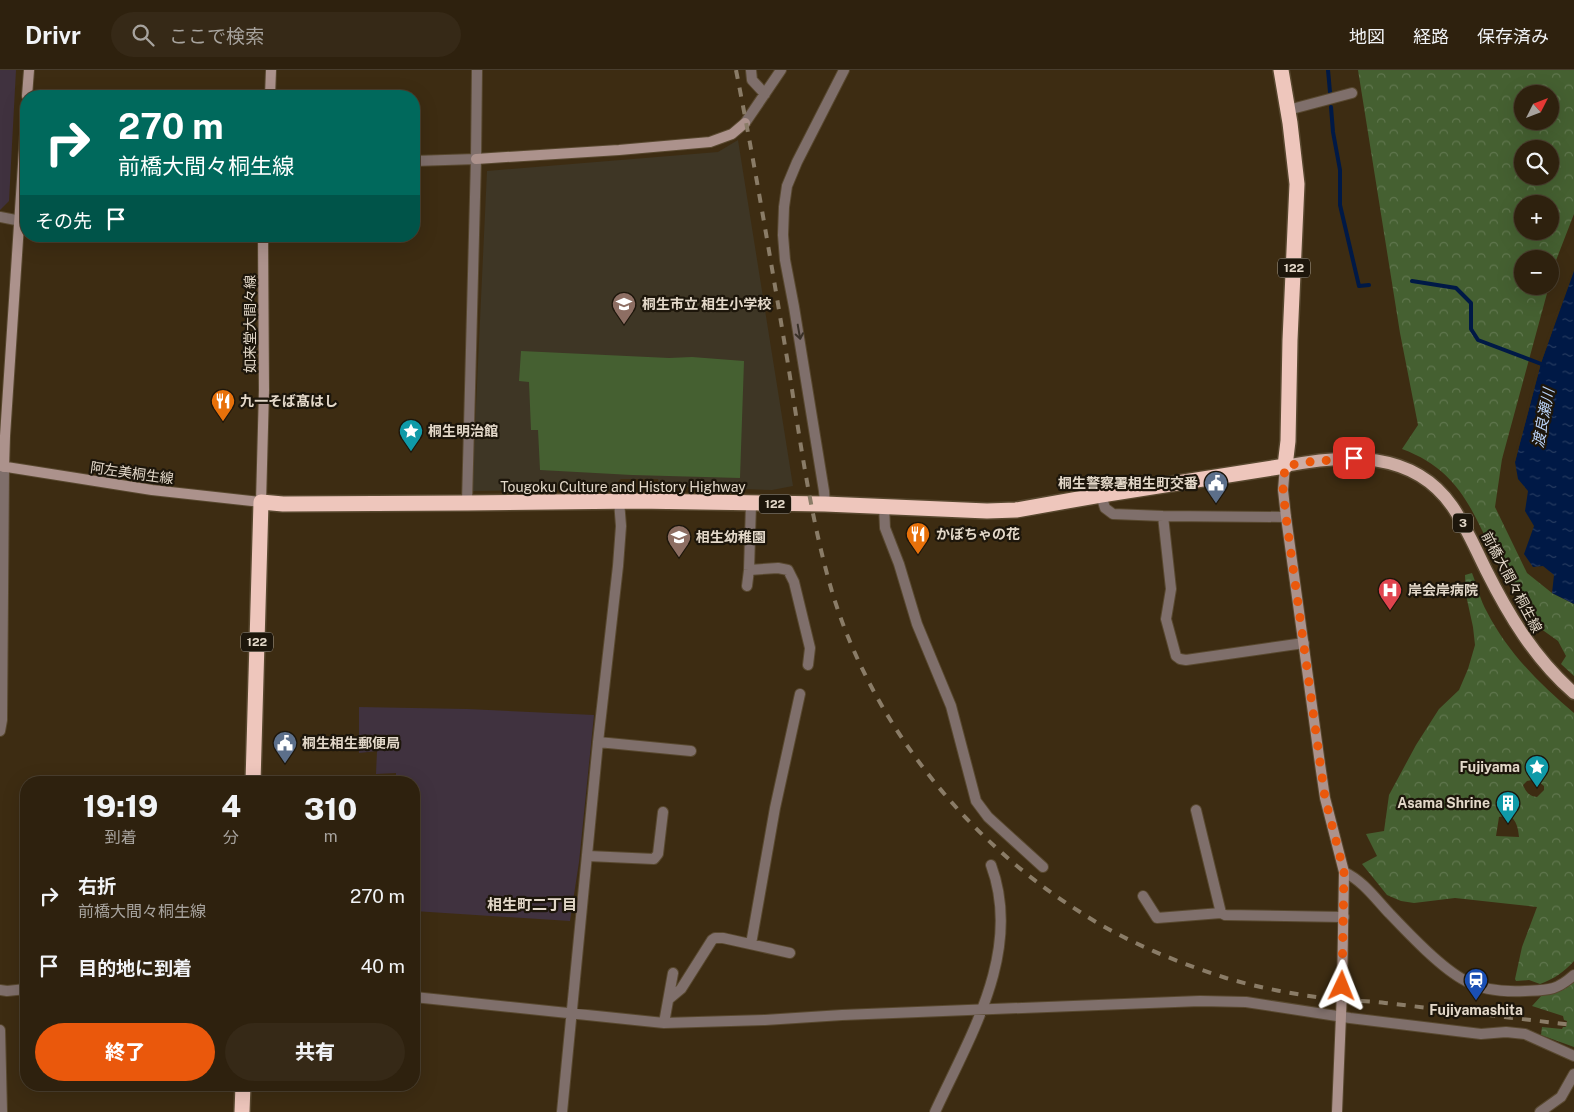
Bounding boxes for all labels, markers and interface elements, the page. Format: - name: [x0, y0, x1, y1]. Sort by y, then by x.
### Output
- search box: [111, 12, 461, 57]
- text: Drivr: [25, 21, 81, 49]
- icon: search: [129, 21, 157, 49]
- text: ここで検索: [169, 25, 264, 47]
- text: 地図: [1349, 26, 1385, 47]
- text: 経路: [1413, 26, 1449, 47]
- text: 保存済み: [1477, 26, 1549, 47]
- north arrow: [1514, 85, 1559, 130]
- map controls: [1514, 85, 1559, 295]
- text: 270 m: [118, 106, 224, 147]
- icon: right: [35, 110, 100, 175]
- button: search: [1514, 140, 1559, 185]
- text: 前橋大間々桐生線: [118, 153, 294, 179]
- button: +: [1514, 195, 1559, 240]
- icon: arrive: [102, 205, 130, 233]
- text: その先: [35, 210, 92, 232]
- button: −: [1514, 250, 1559, 295]
- road number: 122: [1278, 258, 1310, 278]
- street label: 如来堂大間々線: [242, 275, 258, 373]
- school or university icon: 桐生市立 相生小学校: [611, 291, 637, 325]
- place label: 桐生市立 相生小学校: [642, 296, 771, 312]
- one-way arrow: [794, 324, 804, 340]
- water label: 渡良瀬川: [1529, 385, 1557, 449]
- restaurant icon: 九一そば髙はし: [210, 388, 236, 422]
- place label: 九一そば髙はし: [240, 393, 338, 409]
- place icon: 桐生明治館: [398, 418, 424, 452]
- place label: 桐生明治館: [428, 423, 498, 439]
- pin: [1333, 437, 1375, 479]
- icon: arrive: [1340, 444, 1368, 472]
- street label: 阿左美桐生線: [89, 459, 175, 487]
- public building icon: 桐生警察署相生町交番: [1203, 470, 1229, 504]
- place label: 桐生警察署相生町交番: [1058, 475, 1198, 491]
- street label: Tougoku Culture and History Highway: [500, 479, 746, 495]
- road number: 122: [759, 494, 791, 514]
- road number: 3: [1453, 513, 1473, 532]
- restaurant icon: かぼちゃの花: [905, 521, 931, 555]
- school or university icon: 相生幼稚園: [666, 524, 692, 558]
- place label: かぼちゃの花: [936, 526, 1020, 542]
- place label: 相生幼稚園: [696, 529, 766, 545]
- street label: 前橋大間々桐生線: [1479, 529, 1545, 635]
- hospital icon: 岸会岸病院: [1377, 577, 1403, 611]
- place label: 岸会岸病院: [1408, 582, 1478, 598]
- road number: 122: [241, 632, 273, 652]
- public building icon: 桐生相生郵便局: [272, 730, 298, 764]
- place label: 桐生相生郵便局: [302, 735, 400, 751]
- place icon: Fujiyama: [1524, 754, 1550, 788]
- place label: Fujiyama: [1459, 759, 1520, 775]
- text: 19:19: [83, 788, 158, 824]
- text: 4: [221, 788, 241, 824]
- building icon: Asama Shrine: [1495, 790, 1521, 824]
- text: 310: [304, 791, 357, 827]
- place label: Asama Shrine: [1397, 795, 1490, 811]
- text: m: [324, 827, 337, 846]
- text: 到着: [105, 828, 137, 847]
- text: 分: [223, 828, 239, 847]
- text: 右折: [78, 875, 116, 897]
- icon: right: [35, 882, 63, 910]
- text: 270 m: [350, 885, 405, 907]
- district label: 相生町二丁目: [487, 896, 577, 913]
- text: 前橋大間々桐生線: [78, 902, 206, 921]
- icon: arrive: [35, 952, 63, 980]
- text: 40 m: [360, 955, 405, 977]
- text: 目的地に到着: [78, 957, 192, 979]
- position arrow: [1315, 959, 1367, 1011]
- station icon: Fujiyamashita: [1463, 967, 1489, 1001]
- place label: Fujiyamashita: [1429, 1002, 1523, 1018]
- button: 終了: [35, 1023, 215, 1081]
- button: 共有: [225, 1023, 405, 1081]

